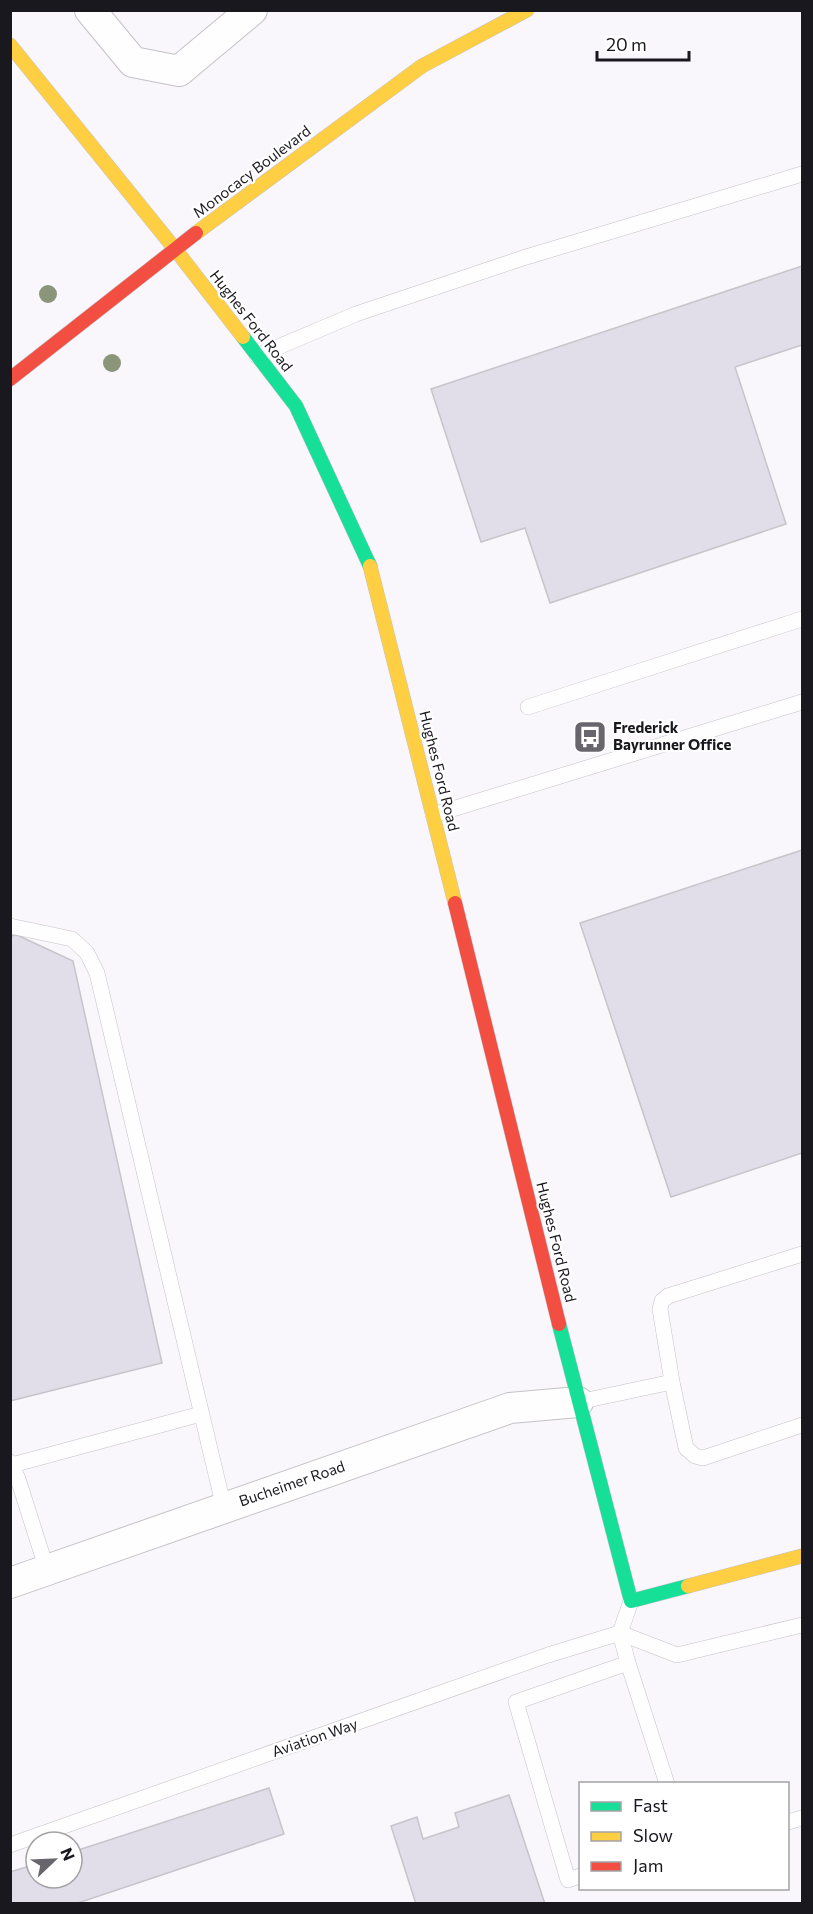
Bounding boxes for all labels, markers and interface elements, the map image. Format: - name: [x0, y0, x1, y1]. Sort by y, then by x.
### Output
- scale bar: [597, 24, 688, 62]
- text: 20 m: [606, 33, 647, 55]
- street label: Monocacy Boulevard: [189, 121, 314, 221]
- street label: Hughes Ford Road: [207, 266, 297, 375]
- street label: Hughes Ford Road: [416, 709, 464, 833]
- place label: Frederick Bayrunner Office: [613, 718, 731, 753]
- bus stop icon: Frederick Bayrunner Office: [572, 719, 608, 755]
- street label: Hughes Ford Road: [533, 1180, 581, 1304]
- street label: Bucheimer Road: [236, 1457, 347, 1510]
- street label: Aviation Way: [269, 1714, 360, 1760]
- legend: [579, 1782, 789, 1890]
- text: Fast: [633, 1794, 668, 1816]
- text: Slow: [633, 1824, 673, 1846]
- north arrow: [24, 1830, 84, 1890]
- text: N: [57, 1845, 79, 1863]
- text: Jam: [633, 1854, 663, 1876]

